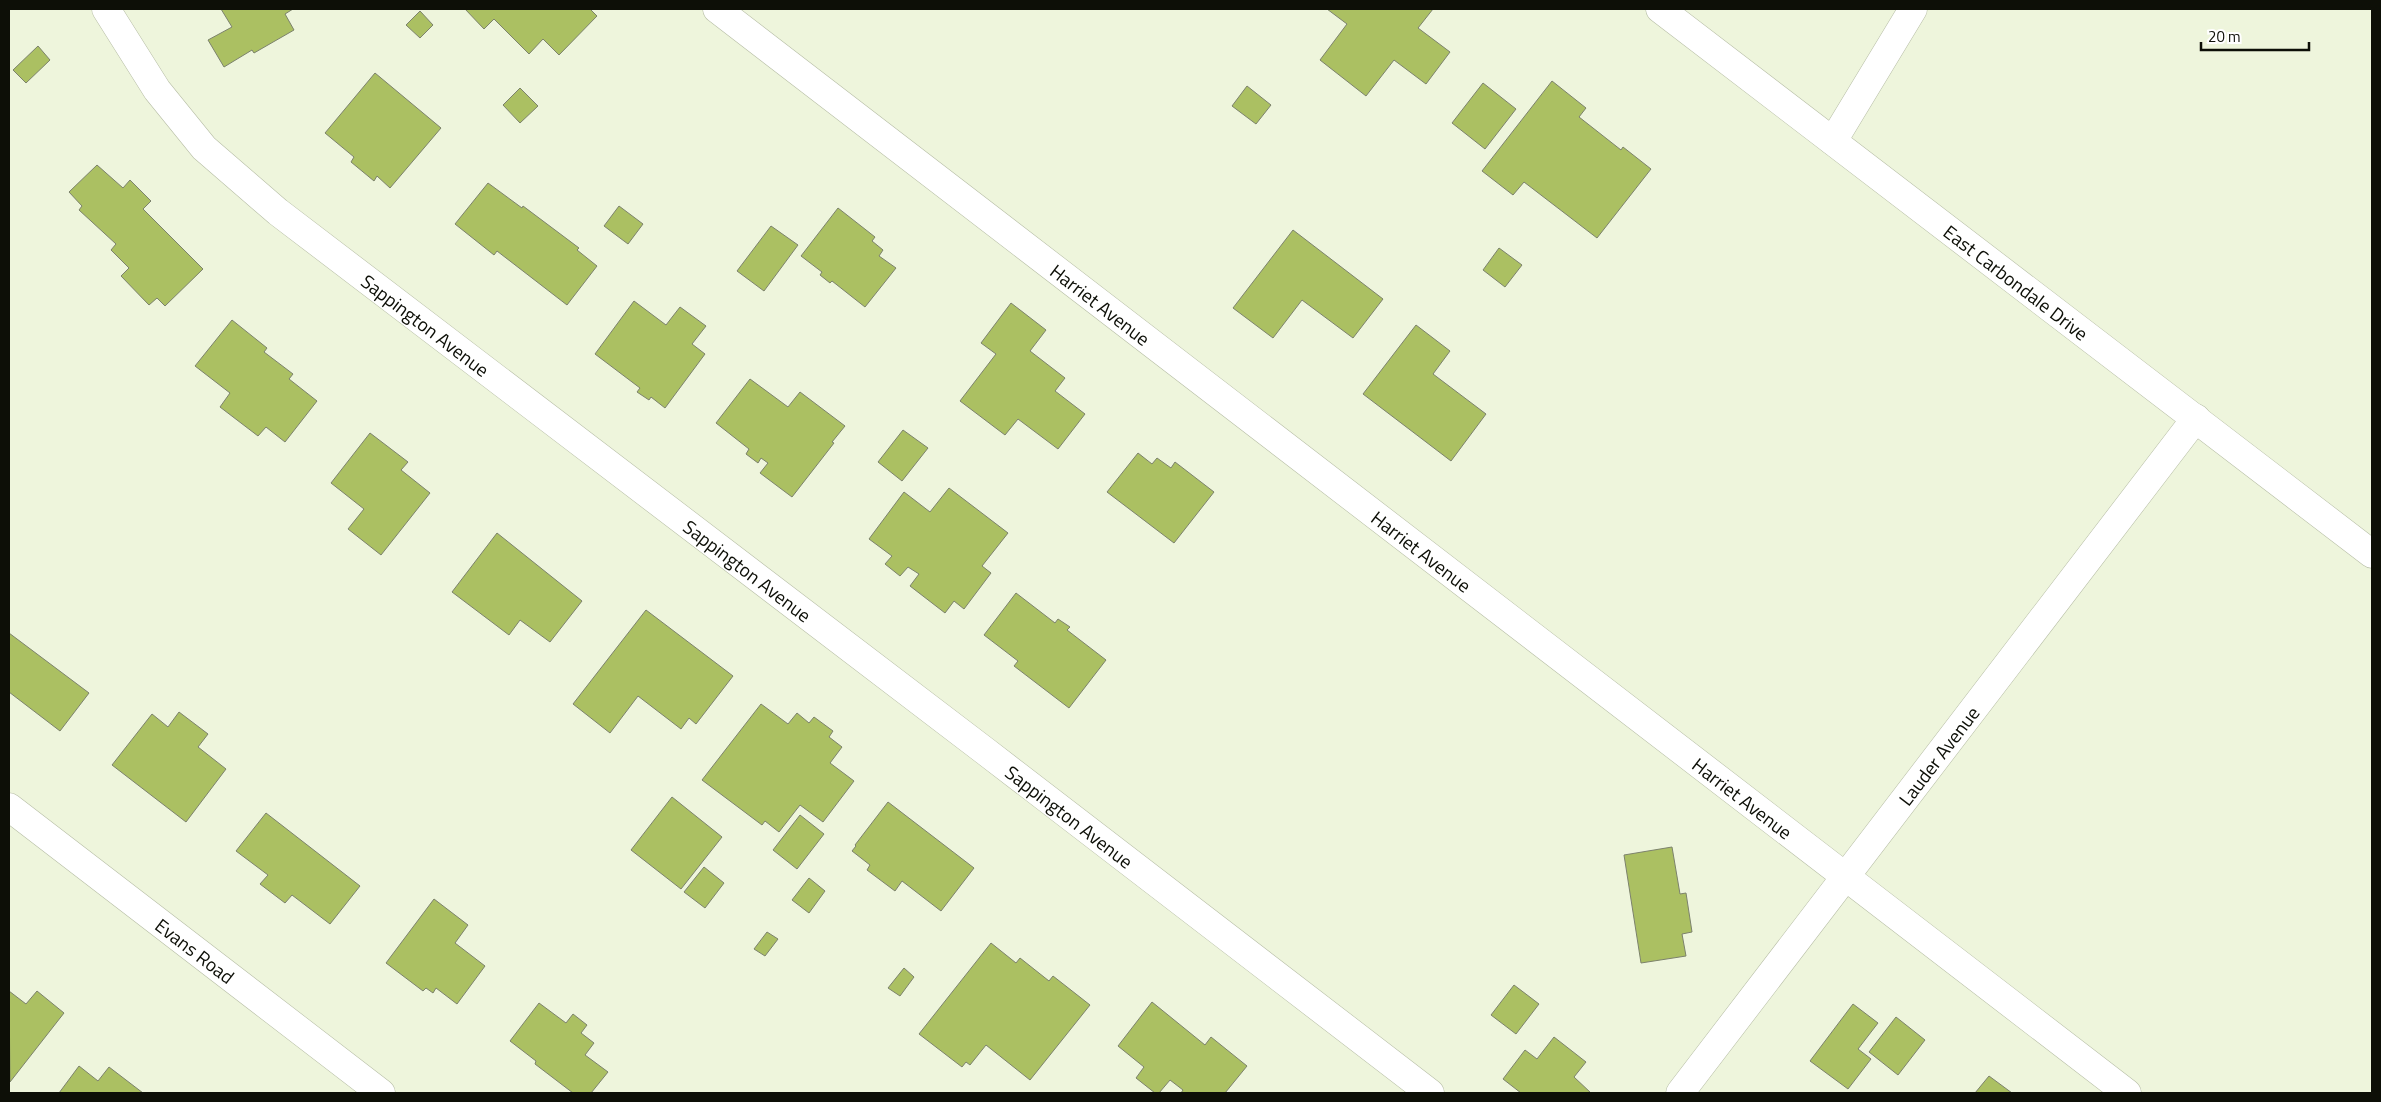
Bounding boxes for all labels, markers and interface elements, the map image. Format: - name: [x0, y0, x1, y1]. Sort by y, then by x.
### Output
- scale bar: [2201, 20, 2308, 52]
- text: 20 m: [2208, 25, 2241, 48]
- street label: East Carbondale Drive: [1938, 217, 2095, 347]
- street label: Harriet Avenue: [1044, 256, 1157, 352]
- street label: Sappington Avenue: [355, 266, 496, 383]
- street label: Harriet Avenue: [1366, 503, 1478, 599]
- street label: Sappington Avenue: [678, 512, 818, 629]
- street label: Lauder Avenue: [1891, 699, 1986, 811]
- street label: Harriet Avenue: [1687, 750, 1799, 846]
- street label: Sappington Avenue: [1000, 757, 1140, 875]
- street label: Evans Road: [149, 910, 241, 990]

